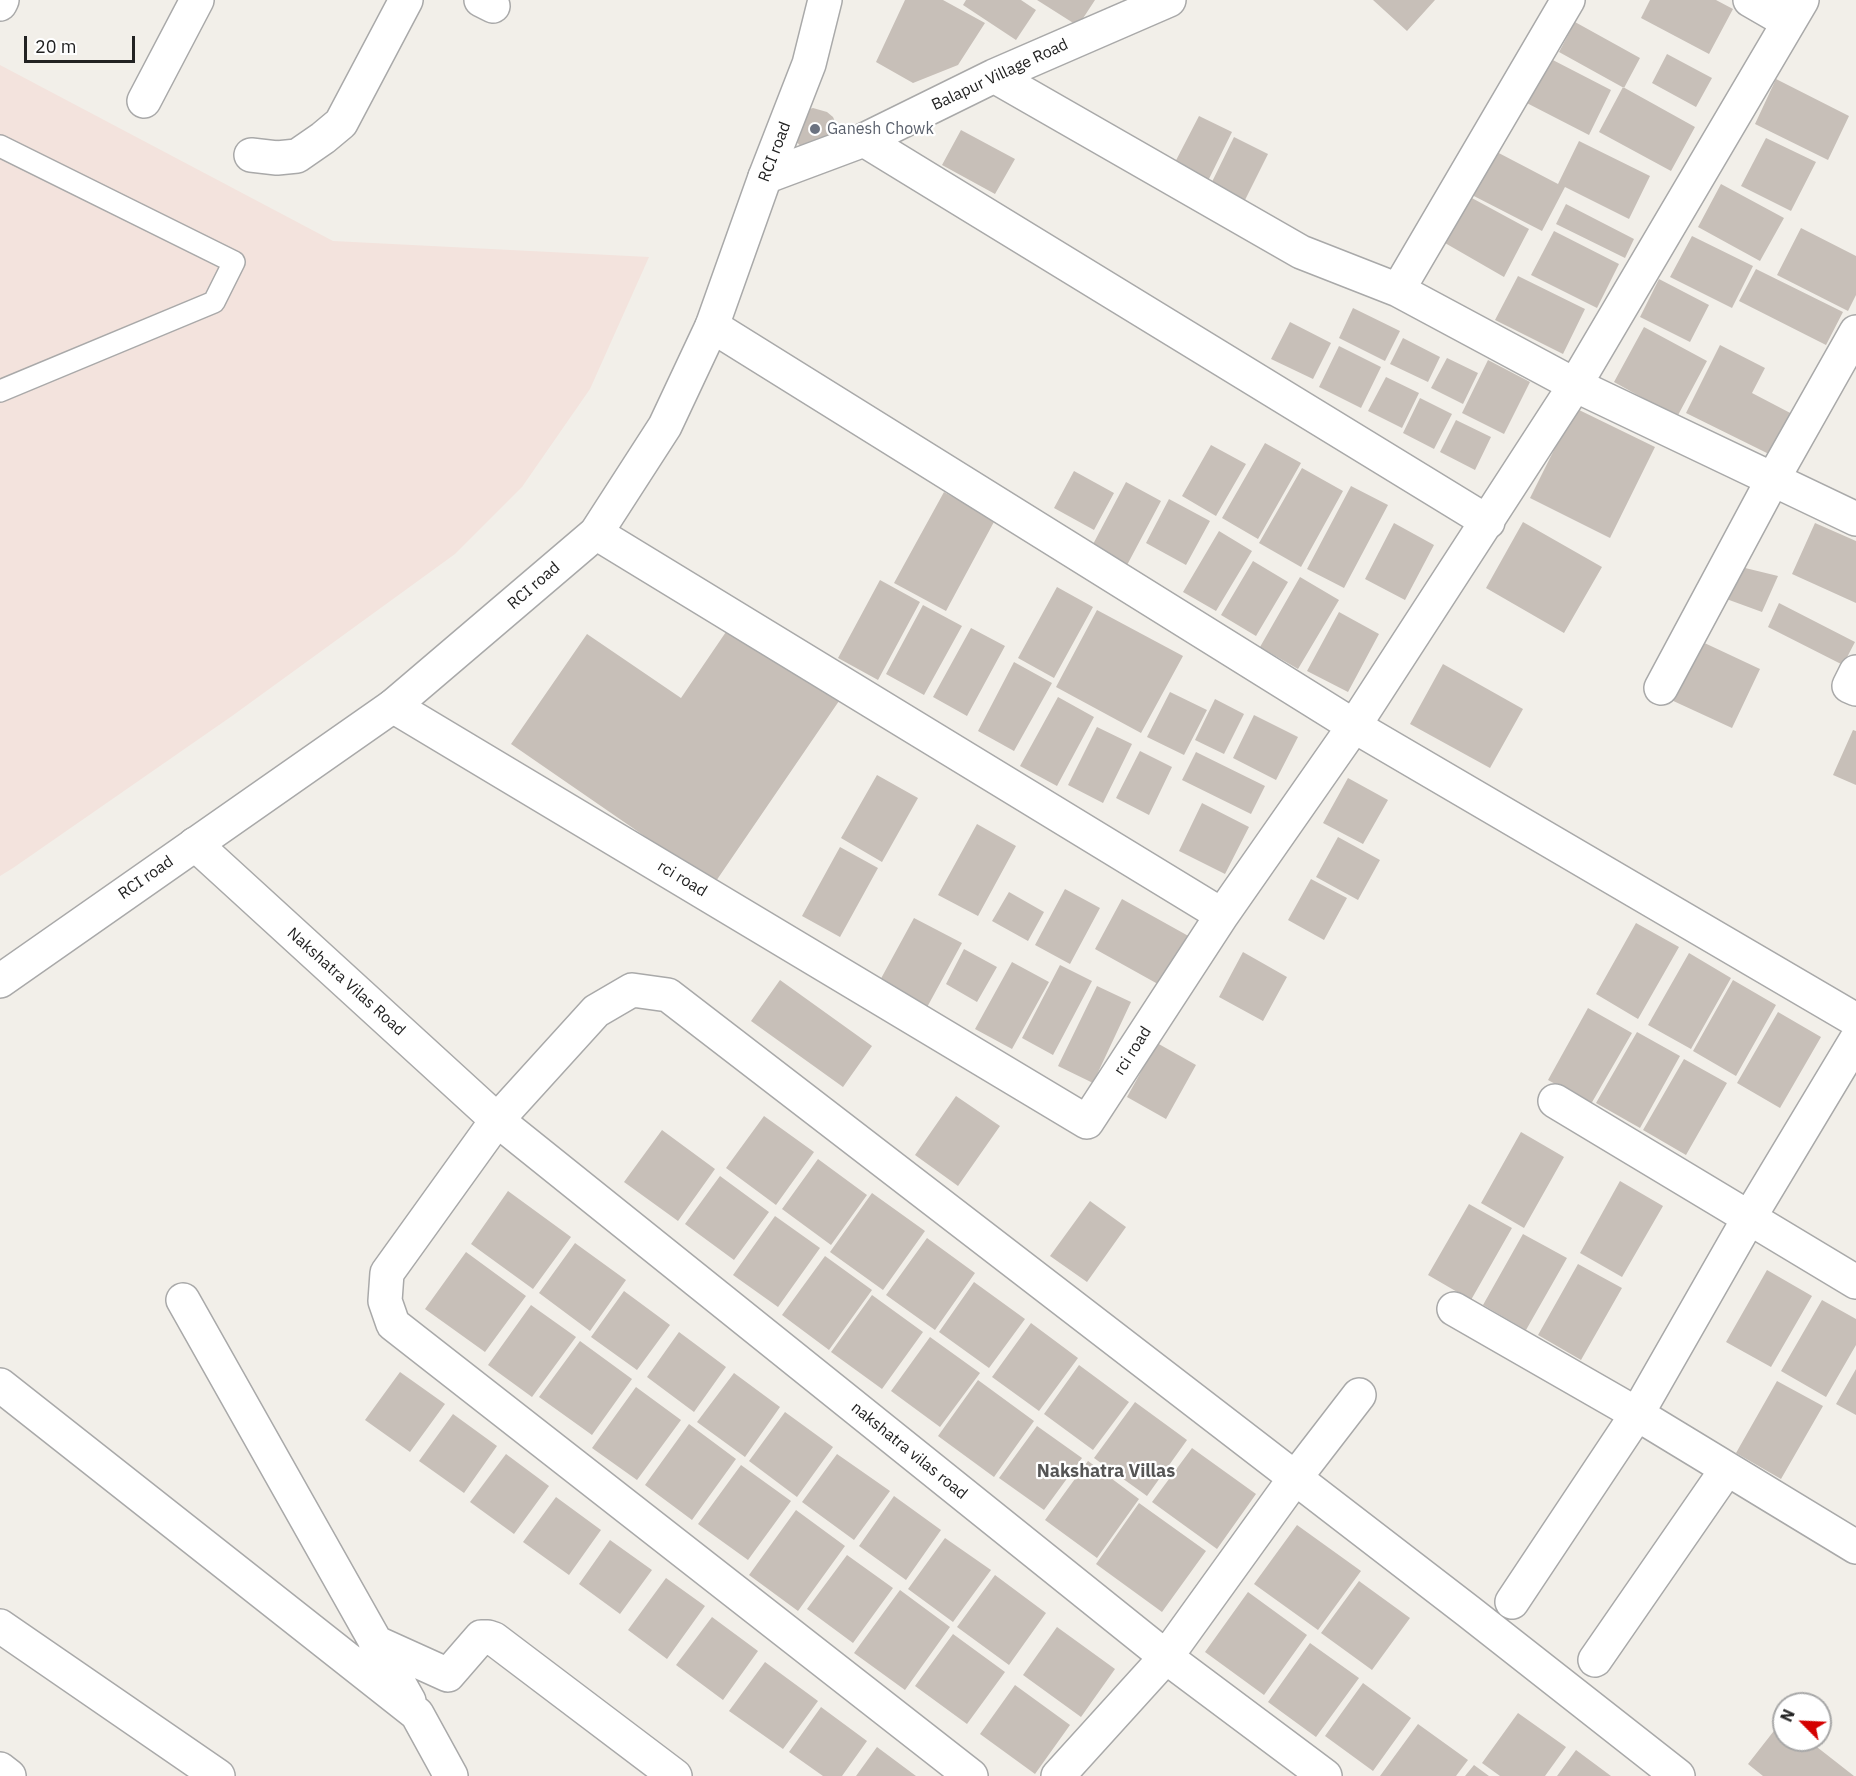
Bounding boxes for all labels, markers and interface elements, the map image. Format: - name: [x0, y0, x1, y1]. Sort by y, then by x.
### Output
- scale bar: [27, 24, 138, 62]
- text: 20 m: [35, 35, 77, 58]
- street label: Balapur Village Road: [929, 35, 1071, 115]
- street label: RCI road: [755, 119, 795, 185]
- place label: Ganesh Chowk: [827, 119, 934, 139]
- marker: Ganesh Chowk: [808, 122, 822, 136]
- street label: RCI road: [504, 558, 564, 614]
- street label: RCI road: [115, 852, 177, 904]
- street label: rci road: [654, 857, 710, 901]
- street label: Nakshatra Vilas Road: [283, 924, 409, 1040]
- street label: rci road: [1110, 1023, 1156, 1079]
- street label: nakshatra vilas road: [847, 1398, 971, 1504]
- district label: Nakshatra Villas: [1037, 1461, 1175, 1483]
- north arrow: [1772, 1692, 1832, 1752]
- text: N: [1776, 1706, 1799, 1725]

